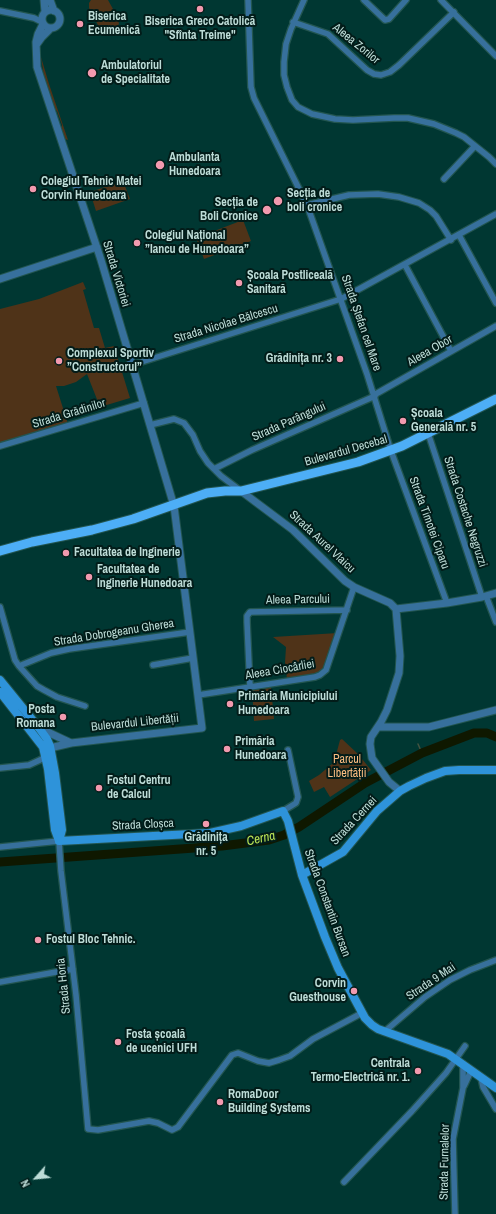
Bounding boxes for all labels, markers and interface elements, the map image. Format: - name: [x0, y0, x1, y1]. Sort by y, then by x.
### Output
- marker: Biserica Greco Catolică "Sfînta Treime": [195, 4, 205, 14]
- place label: Biserica Ecumenică: [88, 10, 140, 38]
- place label: Biserica Greco Catolică "Sfînta Treime": [145, 15, 255, 43]
- marker: Biserica Ecumenică: [75, 19, 85, 29]
- street label: Aleea Zorilor: [330, 21, 382, 67]
- place label: Ambulatoriul de Specialitate: [101, 59, 170, 87]
- marker: Ambulatoriul de Specialitate: [86, 67, 98, 79]
- place label: Ambulanta Hunedoara: [169, 151, 220, 179]
- marker: Ambulanta Hunedoara: [154, 159, 166, 171]
- place label: Colegiul Tehnic Matei Corvin Hunedoara: [41, 175, 141, 203]
- marker: Colegiul Tehnic Matei Corvin Hunedoara: [28, 184, 38, 194]
- place label: Secția de boli cronice: [287, 187, 342, 215]
- marker: Secția de boli cronice: [272, 195, 284, 207]
- place label: Secția de Boli Cronice: [200, 196, 258, 224]
- marker: Secția de Boli Cronice: [261, 204, 273, 216]
- place label: Colegiul Național ”Iancu de Hunedoara”: [145, 229, 249, 257]
- marker: Colegiul Național ”Iancu de Hunedoara”: [132, 238, 142, 248]
- street label: Strada Victoriei: [99, 239, 133, 309]
- place label: Școala Postliceală Sanitară: [247, 269, 333, 297]
- street label: Strada Ștefan cel Mare: [338, 273, 384, 373]
- marker: Școala Postliceală Sanitară: [234, 278, 244, 288]
- street label: Strada Nicolae Bălcescu: [172, 301, 280, 347]
- street label: Aleea Obor: [405, 332, 455, 370]
- place label: Complexul Sportiv ”Constructorul”: [67, 347, 154, 375]
- place label: Grădinița nr. 3: [266, 352, 332, 366]
- marker: Grădinița nr. 3: [335, 354, 345, 364]
- marker: Complexul Sportiv ”Constructorul”: [54, 356, 64, 366]
- street label: Strada Grădinilor: [31, 396, 107, 432]
- street label: Strada Parângului: [250, 399, 328, 445]
- place label: Școala Generală nr. 5: [411, 407, 476, 435]
- marker: Școala Generală nr. 5: [398, 416, 408, 426]
- street label: Bulevardul Decebal: [303, 432, 389, 470]
- street label: Strada Costache Negruzzi: [440, 455, 490, 569]
- street label: Strada Timotei Ciparu: [406, 475, 452, 571]
- street label: Strada Aurel Vlaicu: [286, 508, 358, 576]
- place label: Facultatea de Inginerie: [74, 546, 180, 560]
- marker: Facultatea de Inginerie: [61, 548, 71, 558]
- place label: Facultatea de Inginerie Hunedoara: [97, 563, 192, 591]
- marker: Facultatea de Inginerie Hunedoara: [84, 572, 94, 582]
- street label: Aleea Parcului: [266, 592, 330, 608]
- street label: Strada Dobrogeanu Gherea: [53, 616, 175, 650]
- street label: Aleea Ciocârliei: [244, 657, 316, 683]
- place label: Primăria Municipiului Hunedoara: [238, 690, 338, 718]
- marker: Primăria Municipiului Hunedoara: [225, 699, 235, 709]
- place label: Posta Romana: [16, 703, 55, 731]
- street label: Bulevardul Libertății: [90, 711, 180, 735]
- marker: Posta Romana: [58, 712, 68, 722]
- place label: Primăria Hunedoara: [235, 735, 286, 763]
- marker: Primăria Hunedoara: [222, 744, 232, 754]
- park label: Parcul Libertății: [328, 753, 366, 781]
- place label: Fostul Centru de Calcul: [107, 774, 170, 802]
- marker: Fostul Centru de Calcul: [94, 783, 104, 793]
- street label: Strada Cernei: [328, 794, 380, 848]
- street label: Strada Cloșca: [112, 816, 174, 834]
- marker: Grădinița nr. 5: [201, 819, 211, 829]
- water label: Cerna: [245, 828, 277, 850]
- place label: Grădinița nr. 5: [184, 831, 228, 859]
- street label: Strada Constantin Bursan: [301, 847, 353, 959]
- place label: Fostul Bloc Tehnic.: [46, 933, 136, 947]
- marker: Fostul Bloc Tehnic.: [33, 935, 43, 945]
- street label: Strada Horia: [54, 958, 74, 1014]
- street label: Strada 9 Mai: [404, 960, 458, 1004]
- place label: Corvin Guesthouse: [289, 977, 346, 1005]
- marker: Corvin Guesthouse: [349, 986, 359, 996]
- place label: Fosta școală de ucenici UFH: [126, 1028, 197, 1056]
- marker: Fosta școală de ucenici UFH: [113, 1037, 123, 1047]
- place label: Centrala Termo-Electrică nr. 1.: [311, 1057, 410, 1085]
- marker: Centrala Termo-Electrică nr. 1.: [413, 1066, 423, 1076]
- place label: RomaDoor Building Systems: [228, 1088, 311, 1116]
- marker: RomaDoor Building Systems: [215, 1097, 225, 1107]
- street label: Strada Furnalelor: [437, 1124, 453, 1200]
- north arrow: [16, 1158, 56, 1198]
- text: N: [18, 1177, 33, 1190]

